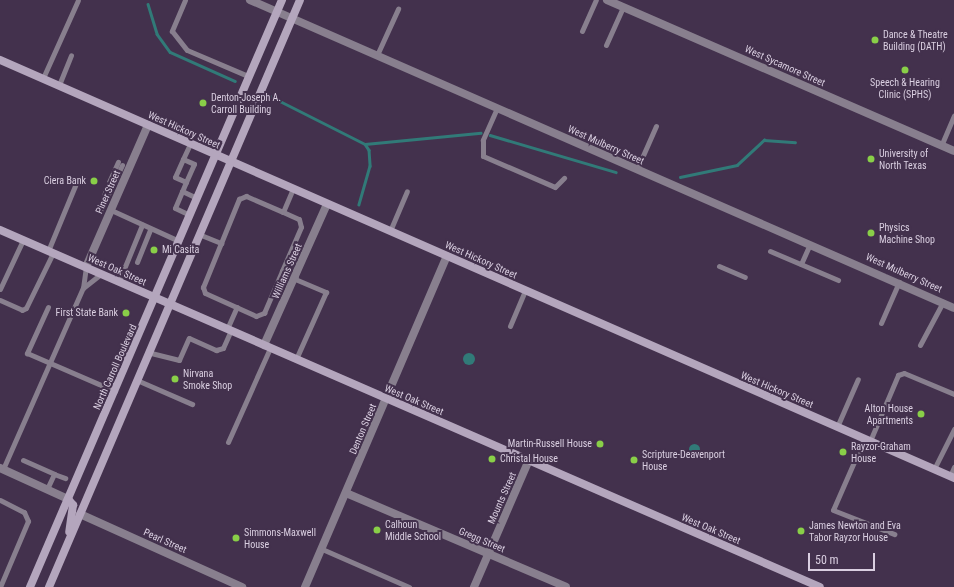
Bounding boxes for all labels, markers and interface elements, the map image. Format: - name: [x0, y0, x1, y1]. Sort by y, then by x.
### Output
- place label: Dance & Theatre Building (DATH): [883, 28, 948, 52]
- marker: Dance & Theatre Building (DATH): [870, 35, 880, 45]
- street label: West Sycamore Street: [743, 43, 827, 89]
- marker: Speech & Hearing Clinic (SPHS): [900, 65, 910, 75]
- place label: Speech & Hearing Clinic (SPHS): [870, 76, 940, 100]
- place label: Denton-Joseph A. Carroll Building: [211, 91, 281, 114]
- marker: Denton-Joseph A. Carroll Building: [198, 98, 208, 108]
- street label: West Hickory Street: [146, 109, 222, 151]
- street label: West Mulberry Street: [566, 123, 646, 167]
- place label: University of North Texas: [879, 147, 928, 170]
- marker: University of North Texas: [866, 154, 876, 164]
- street label: Piner Street: [93, 168, 123, 216]
- place label: Ciera Bank: [44, 175, 86, 187]
- marker: Ciera Bank: [89, 176, 99, 186]
- place label: Physics Machine Shop: [879, 221, 935, 244]
- marker: Physics Machine Shop: [866, 228, 876, 238]
- street label: West Hickory Street: [443, 239, 519, 281]
- street label: Williams Street: [269, 241, 305, 301]
- place label: Mi Casita: [162, 244, 199, 256]
- marker: Mi Casita: [149, 245, 159, 255]
- street label: West Mulberry Street: [864, 251, 944, 295]
- street label: West Oak Street: [86, 252, 148, 288]
- place label: First State Bank: [56, 307, 118, 319]
- marker: First State Bank: [121, 308, 131, 318]
- street label: North Carroll Boulevard: [91, 322, 139, 412]
- place label: Nirvana Smoke Shop: [183, 367, 232, 390]
- street label: West Hickory Street: [739, 369, 815, 411]
- marker: Nirvana Smoke Shop: [170, 374, 180, 384]
- street label: West Oak Street: [383, 382, 445, 418]
- street label: Denton Street: [347, 402, 379, 456]
- place label: Alton House Apartments: [865, 402, 913, 426]
- marker: Alton House Apartments: [916, 409, 926, 419]
- place label: Martin-Russell House: [508, 438, 592, 450]
- marker: Martin-Russell House: [595, 439, 605, 449]
- place label: Rayzor-Graham House: [851, 440, 911, 464]
- marker: Rayzor-Graham House: [838, 447, 848, 457]
- place label: Scripture-Deavenport House: [642, 448, 725, 472]
- place label: Christal House: [500, 453, 558, 465]
- marker: Christal House: [487, 454, 497, 464]
- marker: Scripture-Deavenport House: [629, 455, 639, 465]
- street label: Mounts Street: [485, 470, 519, 526]
- street label: West Oak Street: [680, 511, 742, 547]
- place label: Calhoun Middle School: [385, 518, 441, 542]
- place label: James Newton and Eva Tabor Rayzor House: [809, 519, 901, 542]
- marker: Calhoun Middle School: [372, 525, 382, 535]
- street label: Gregg Street: [457, 525, 507, 555]
- street label: Pearl Street: [142, 526, 188, 556]
- place label: Simmons-Maxwell House: [244, 526, 316, 550]
- marker: James Newton and Eva Tabor Rayzor House: [796, 526, 806, 536]
- marker: Simmons-Maxwell House: [231, 533, 241, 543]
- scale bar: [810, 545, 877, 571]
- text: 50 m: [815, 553, 839, 567]

